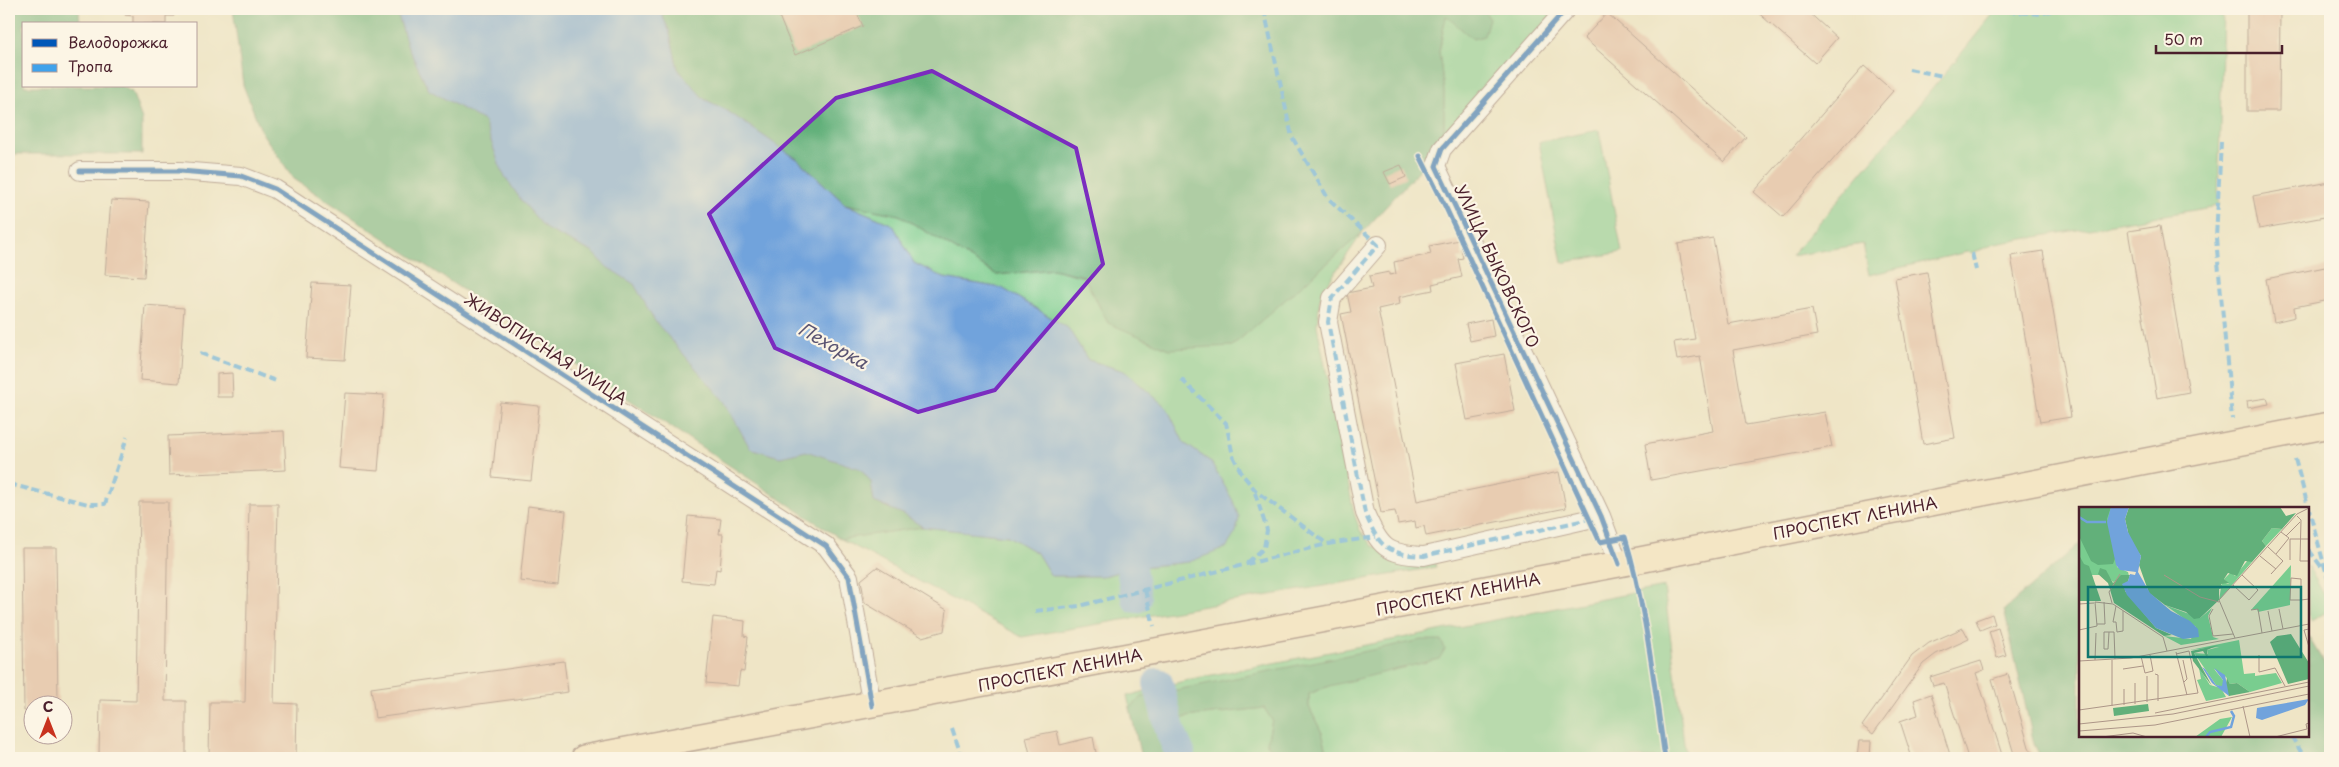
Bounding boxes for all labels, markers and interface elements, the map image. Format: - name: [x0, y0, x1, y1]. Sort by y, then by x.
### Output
- legend: [22, 22, 198, 88]
- scale bar: [2156, 22, 2283, 54]
- text: 50 m: [2164, 27, 2203, 50]
- text: Велодорожка: [68, 30, 169, 53]
- text: Тропа: [68, 54, 113, 77]
- street label: УЛИЦА БЫКОВСКОГО: [1449, 180, 1546, 351]
- street label: ЖИВОПИСНАЯ УЛИЦА: [460, 286, 633, 410]
- water label: Пехорка: [794, 315, 874, 375]
- street label: ПРОСПЕКТ ЛЕНИНА: [1771, 489, 1939, 545]
- inset map: [2079, 507, 2309, 737]
- street label: ПРОСПЕКТ ЛЕНИНА: [1374, 565, 1542, 621]
- street label: ПРОСПЕКТ ЛЕНИНА: [976, 641, 1144, 697]
- north arrow: [22, 694, 72, 744]
- text: С: [43, 696, 53, 717]

